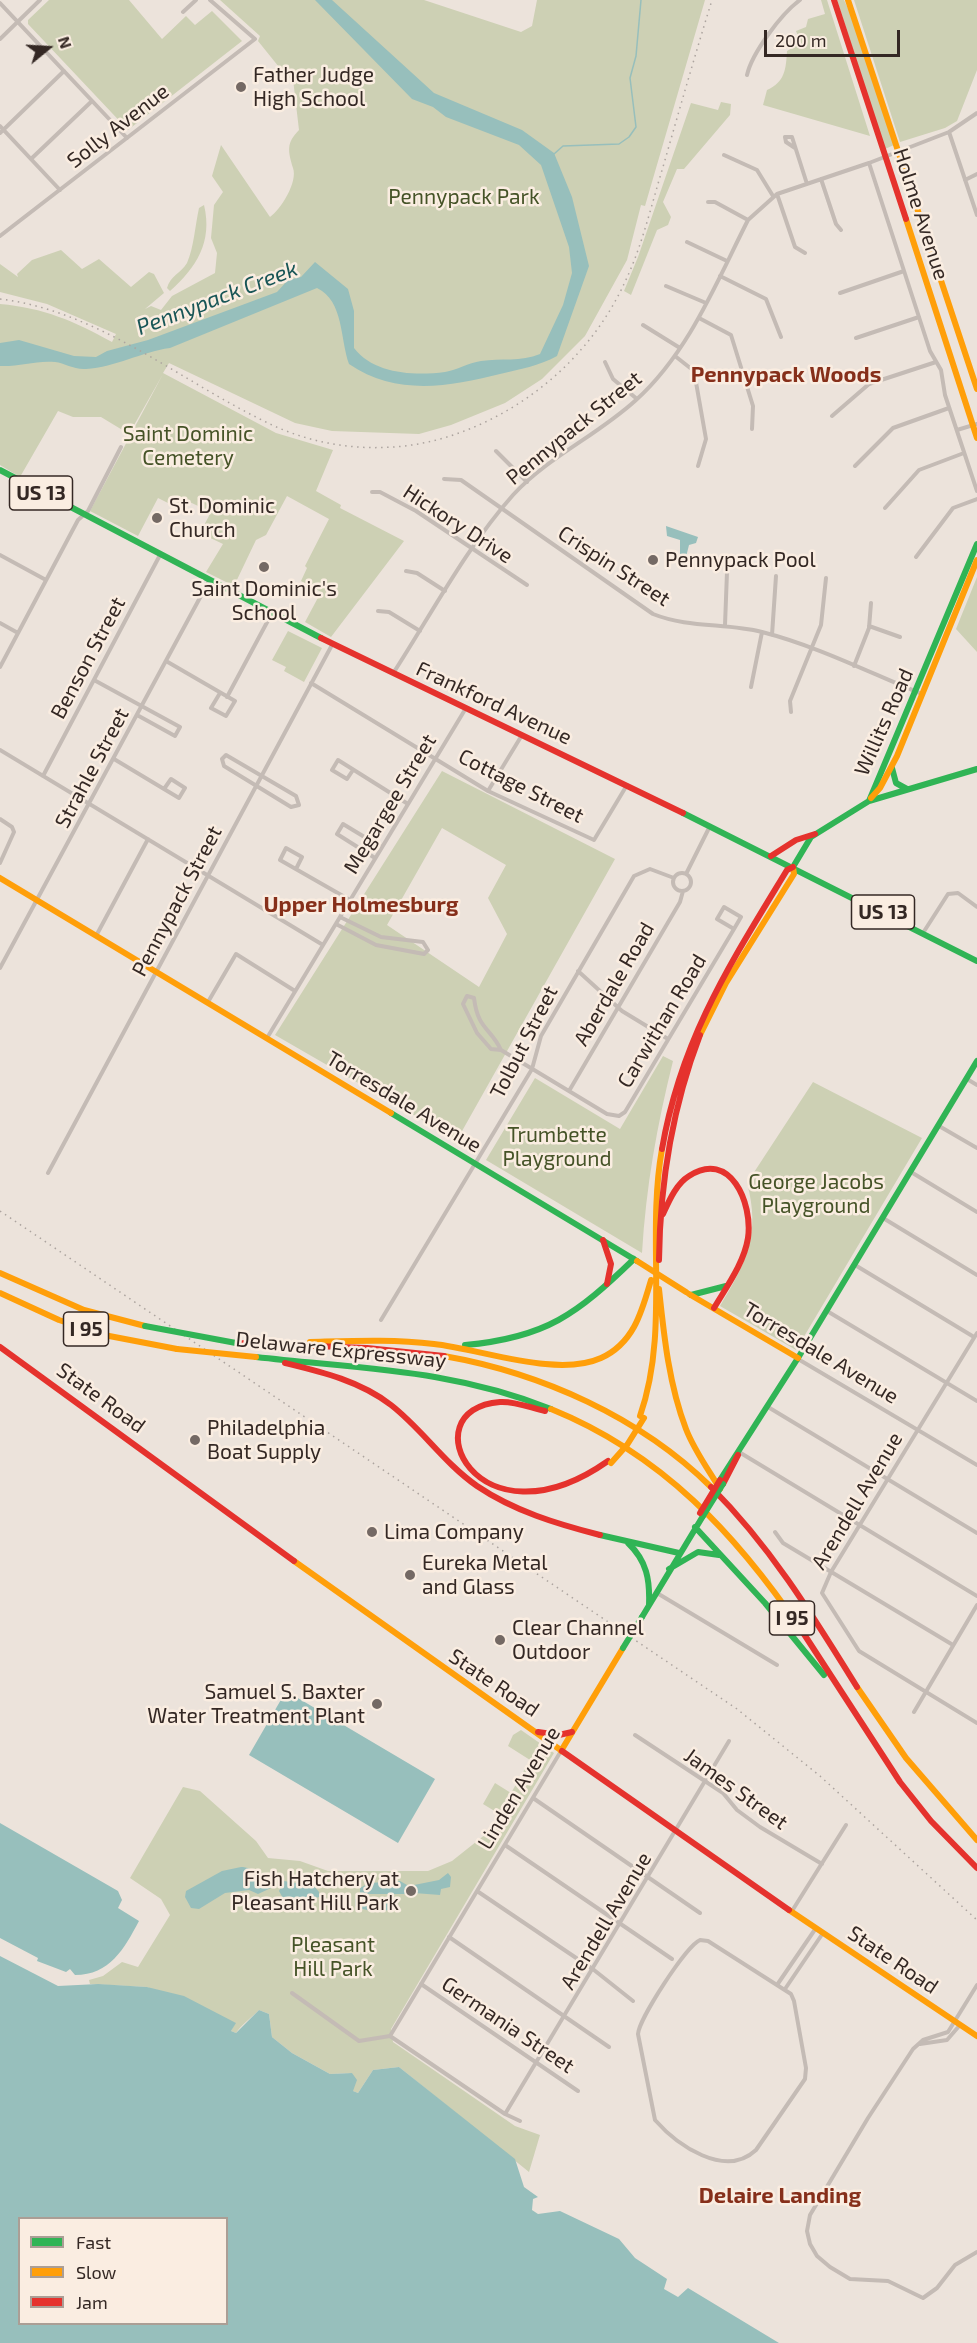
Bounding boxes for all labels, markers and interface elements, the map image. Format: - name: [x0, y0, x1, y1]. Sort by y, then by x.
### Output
- north arrow: [18, 18, 78, 78]
- scale bar: [767, 18, 904, 56]
- text: 200 m: [775, 29, 827, 51]
- text: N: [55, 34, 76, 51]
- place label: Father Judge High School: [253, 62, 374, 112]
- street label: Solly Avenue: [62, 79, 174, 173]
- marker: Father Judge High School: [234, 80, 248, 94]
- street label: Holme Avenue: [888, 145, 954, 283]
- park label: Pennypack Park: [388, 184, 540, 210]
- water label: Pennypack Creek: [133, 255, 301, 341]
- district label: Pennypack Woods: [691, 362, 881, 388]
- street label: Pennypack Street: [501, 366, 647, 490]
- park label: Saint Dominic Cemetery: [123, 421, 253, 471]
- road number: US 13: [9, 476, 72, 510]
- street label: Hickory Drive: [398, 479, 518, 569]
- place label: St. Dominic Church: [169, 493, 275, 543]
- marker: St. Dominic Church: [150, 511, 164, 525]
- street label: Crispin Street: [553, 520, 675, 612]
- place label: Pennypack Pool: [665, 547, 816, 573]
- marker: Pennypack Pool: [646, 553, 660, 567]
- marker: Saint Dominic's School: [257, 560, 271, 574]
- place label: Saint Dominic's School: [191, 576, 337, 626]
- street label: Benson Street: [45, 593, 131, 723]
- street label: Frankford Avenue: [412, 656, 576, 750]
- street label: Willits Road: [849, 665, 919, 779]
- street label: Strahle Street: [50, 704, 134, 832]
- street label: Megargee Street: [338, 730, 442, 878]
- street label: Cottage Street: [454, 744, 588, 828]
- street label: Pennypack Street: [127, 821, 227, 981]
- district label: Upper Holmesburg: [263, 892, 459, 918]
- road number: US 13: [852, 895, 914, 929]
- street label: Aberdale Road: [568, 918, 660, 1050]
- street label: Carwithan Road: [612, 950, 712, 1092]
- street label: Tolbut Street: [485, 981, 563, 1103]
- street label: Torresdale Avenue: [322, 1046, 486, 1158]
- park label: Trumbette Playground: [502, 1122, 612, 1172]
- park label: George Jacobs Playground: [748, 1169, 884, 1219]
- street label: Torresdale Avenue: [739, 1297, 903, 1409]
- road number: I 95: [64, 1312, 109, 1346]
- street label: Delaware Expressway: [234, 1326, 448, 1374]
- street label: State Road: [52, 1357, 150, 1439]
- place label: Philadelphia Boat Supply: [207, 1415, 325, 1465]
- street label: Arendell Avenue: [806, 1428, 908, 1574]
- marker: Philadelphia Boat Supply: [188, 1433, 202, 1447]
- place label: Lima Company: [384, 1519, 524, 1545]
- marker: Lima Company: [365, 1525, 379, 1539]
- place label: Eureka Metal and Glass: [422, 1550, 548, 1600]
- marker: Eureka Metal and Glass: [403, 1568, 417, 1582]
- road number: I 95: [770, 1601, 814, 1635]
- place label: Clear Channel Outdoor: [512, 1615, 644, 1665]
- marker: Clear Channel Outdoor: [493, 1633, 507, 1647]
- street label: State Road: [444, 1644, 544, 1722]
- place label: Samuel S. Baxter Water Treatment Plant: [147, 1679, 365, 1729]
- marker: Samuel S. Baxter Water Treatment Plant: [370, 1697, 384, 1711]
- street label: Linden Avenue: [472, 1722, 566, 1854]
- street label: James Street: [679, 1743, 793, 1835]
- street label: Arendell Avenue: [555, 1848, 657, 1994]
- place label: Fish Hatchery at Pleasant Hill Park: [231, 1866, 399, 1916]
- marker: Fish Hatchery at Pleasant Hill Park: [404, 1884, 418, 1898]
- street label: State Road: [843, 1921, 943, 1999]
- park label: Pleasant Hill Park: [291, 1932, 375, 1982]
- street label: Germania Street: [437, 1971, 579, 2079]
- district label: Delaire Landing: [699, 2183, 861, 2209]
- legend: [18, 2217, 228, 2325]
- text: Fast: [76, 2231, 111, 2253]
- text: Slow: [76, 2261, 116, 2283]
- text: Jam: [76, 2291, 108, 2313]

